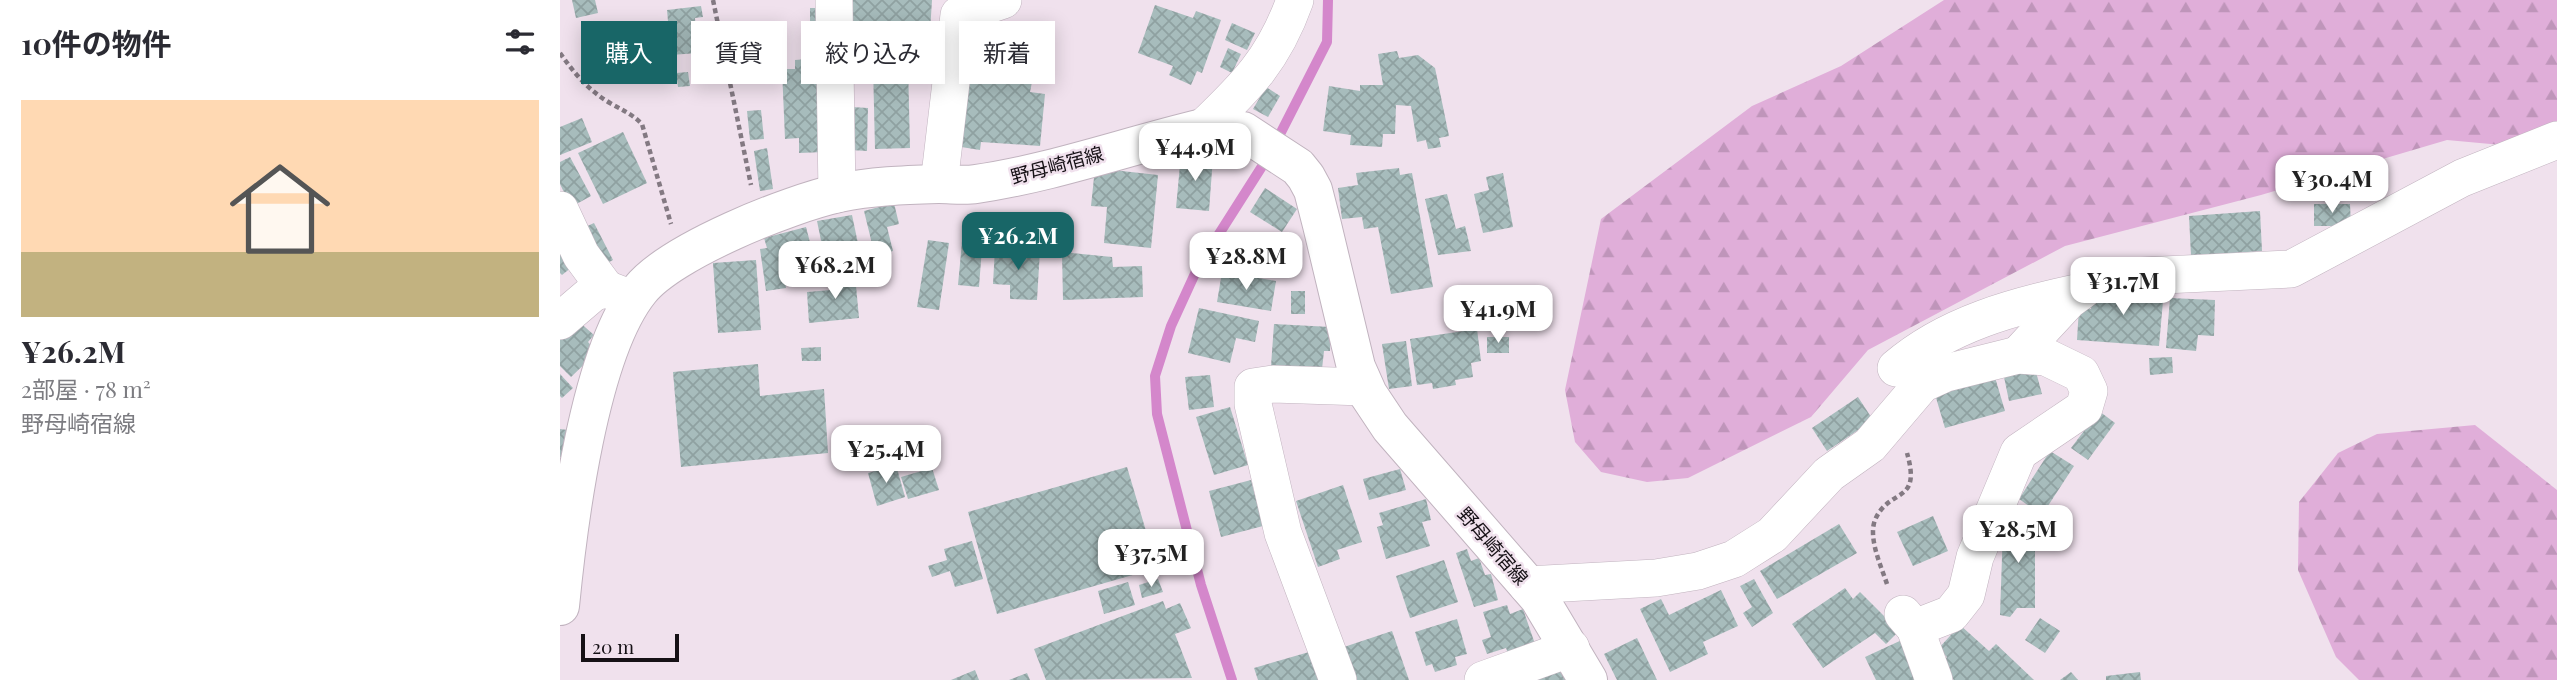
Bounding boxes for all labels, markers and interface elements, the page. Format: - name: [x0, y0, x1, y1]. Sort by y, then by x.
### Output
- chip: 購入: [581, 21, 677, 84]
- chip: 賃貸: [691, 21, 787, 84]
- chip: 絞り込み: [801, 21, 945, 84]
- chip: 新着: [959, 21, 1055, 84]
- text: 10件の物件: [21, 23, 172, 63]
- icon: filters: [501, 23, 539, 61]
- pin: ¥44.9M: [1138, 124, 1252, 183]
- text: ¥44.9M: [1155, 130, 1235, 161]
- street label: 野母崎宿線: [1007, 139, 1106, 189]
- icon: home: [217, 146, 343, 272]
- pin: ¥30.4M: [2275, 156, 2389, 215]
- text: ¥30.4M: [2291, 162, 2373, 193]
- pin: ¥26.2M: [961, 212, 1075, 272]
- text: ¥26.2M: [978, 219, 1058, 250]
- pin: ¥28.8M: [1189, 232, 1303, 292]
- text: ¥28.8M: [1206, 239, 1286, 270]
- pin: ¥68.2M: [778, 242, 892, 301]
- text: ¥68.2M: [795, 248, 875, 279]
- pin: ¥31.7M: [2066, 258, 2180, 317]
- text: ¥31.7M: [2086, 264, 2160, 295]
- pin: ¥41.9M: [1441, 286, 1555, 345]
- text: ¥41.9M: [1460, 292, 1536, 323]
- text: ¥26.2M: [21, 331, 125, 371]
- text: 2部屋 · 78 m²: [21, 373, 151, 404]
- text: 野母崎宿線: [21, 407, 136, 438]
- pin: ¥25.4M: [829, 426, 943, 485]
- text: ¥25.4M: [847, 432, 925, 463]
- street label: 野母崎宿線: [1453, 501, 1535, 590]
- pin: ¥28.5M: [1961, 505, 2075, 565]
- text: ¥28.5M: [1979, 512, 2057, 543]
- pin: ¥37.5M: [1094, 530, 1208, 589]
- text: ¥37.5M: [1114, 536, 1188, 567]
- scale bar: [581, 631, 679, 663]
- text: 20 m: [592, 633, 634, 659]

